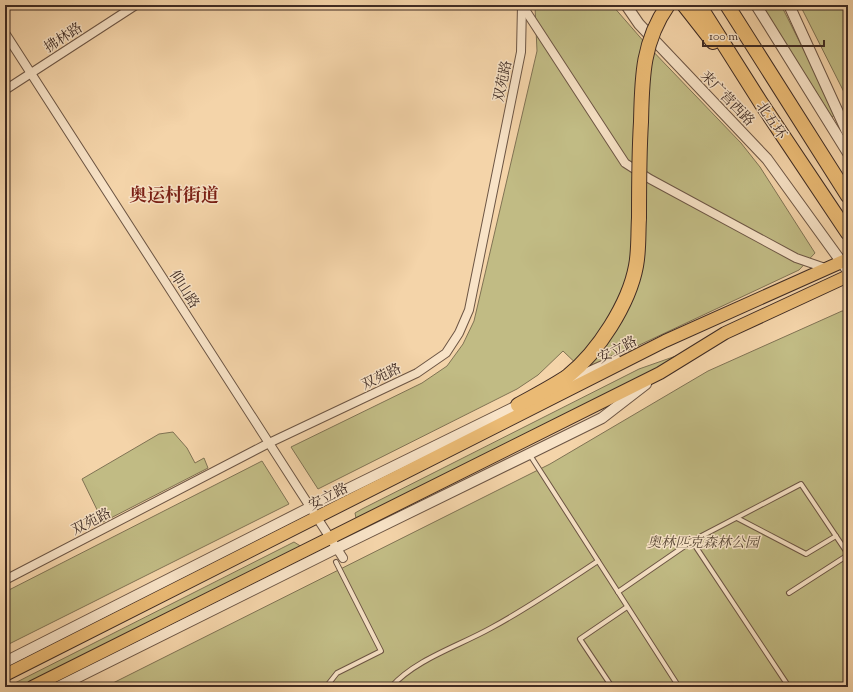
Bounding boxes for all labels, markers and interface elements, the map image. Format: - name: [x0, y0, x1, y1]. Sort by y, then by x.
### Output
- street label: 拂林路: [41, 19, 87, 59]
- scale bar: [703, 22, 824, 48]
- text: 100 m: [709, 28, 738, 46]
- street label: 双苑路: [490, 59, 518, 104]
- street label: 来广营西路: [695, 67, 758, 132]
- street label: 北五环: [750, 98, 790, 144]
- district label: 奥运村街道: [129, 184, 219, 210]
- street label: 仰山路: [163, 267, 203, 313]
- street label: 安立路: [595, 332, 641, 369]
- street label: 双苑路: [359, 360, 405, 396]
- street label: 安立路: [306, 479, 352, 516]
- street label: 双苑路: [69, 504, 115, 541]
- park label: 奥林匹克森林公园: [647, 534, 761, 554]

